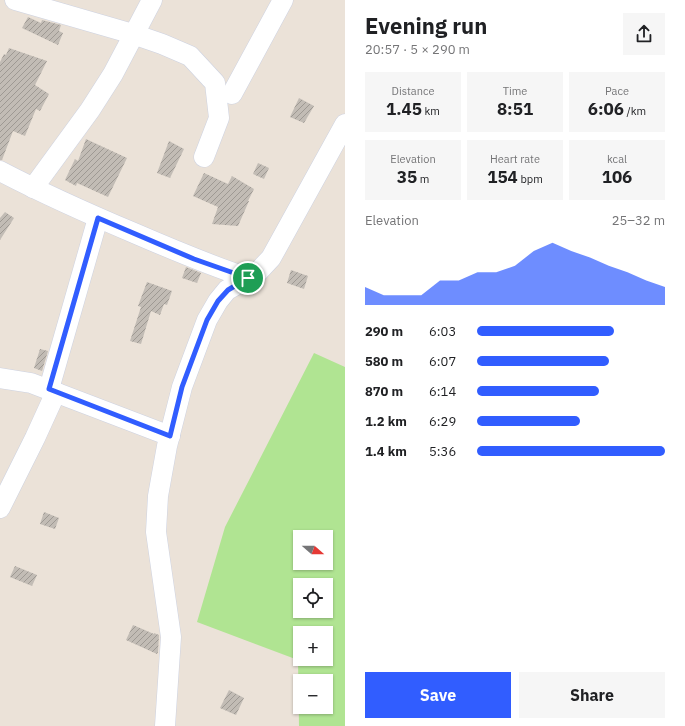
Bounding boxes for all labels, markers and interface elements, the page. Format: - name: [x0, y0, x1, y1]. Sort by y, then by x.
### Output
- text: Evening run: [365, 11, 487, 40]
- button: share: [623, 13, 665, 55]
- text: 20:57 · 5 × 290 m: [365, 41, 470, 58]
- text: Distance: [392, 84, 434, 98]
- text: Time: [503, 84, 527, 98]
- text: Pace: [605, 84, 629, 98]
- text: 1.45: [386, 98, 422, 120]
- text: 8:51: [497, 98, 533, 120]
- text: 6:06: [588, 98, 624, 120]
- text: km: [422, 104, 440, 118]
- text: /km: [624, 104, 646, 118]
- text: Elevation: [390, 152, 436, 166]
- text: Heart rate: [490, 152, 540, 166]
- text: kcal: [607, 152, 627, 166]
- text: 35: [397, 166, 417, 188]
- text: 154: [487, 166, 518, 188]
- text: 106: [602, 166, 632, 188]
- text: m: [417, 172, 429, 186]
- text: bpm: [518, 172, 543, 186]
- text: Elevation: [365, 212, 419, 229]
- text: 25–32 m: [612, 212, 665, 229]
- pin: [231, 261, 265, 295]
- icon: arrive: [237, 267, 259, 289]
- text: 290 m: [365, 323, 403, 340]
- text: 6:03: [429, 323, 456, 340]
- text: 580 m: [365, 353, 403, 370]
- text: 6:07: [429, 353, 456, 370]
- text: 870 m: [365, 383, 403, 400]
- text: 6:14: [429, 383, 456, 400]
- text: 1.2 km: [365, 413, 407, 430]
- text: 6:29: [429, 413, 456, 430]
- text: 1.4 km: [365, 443, 407, 460]
- text: 5:36: [429, 443, 456, 460]
- north arrow: [293, 530, 333, 570]
- map controls: [293, 530, 333, 714]
- button: locate: [293, 578, 333, 618]
- button: +: [293, 626, 333, 666]
- button: Save: [365, 672, 511, 718]
- button: Share: [519, 672, 665, 718]
- button: −: [293, 674, 333, 714]

